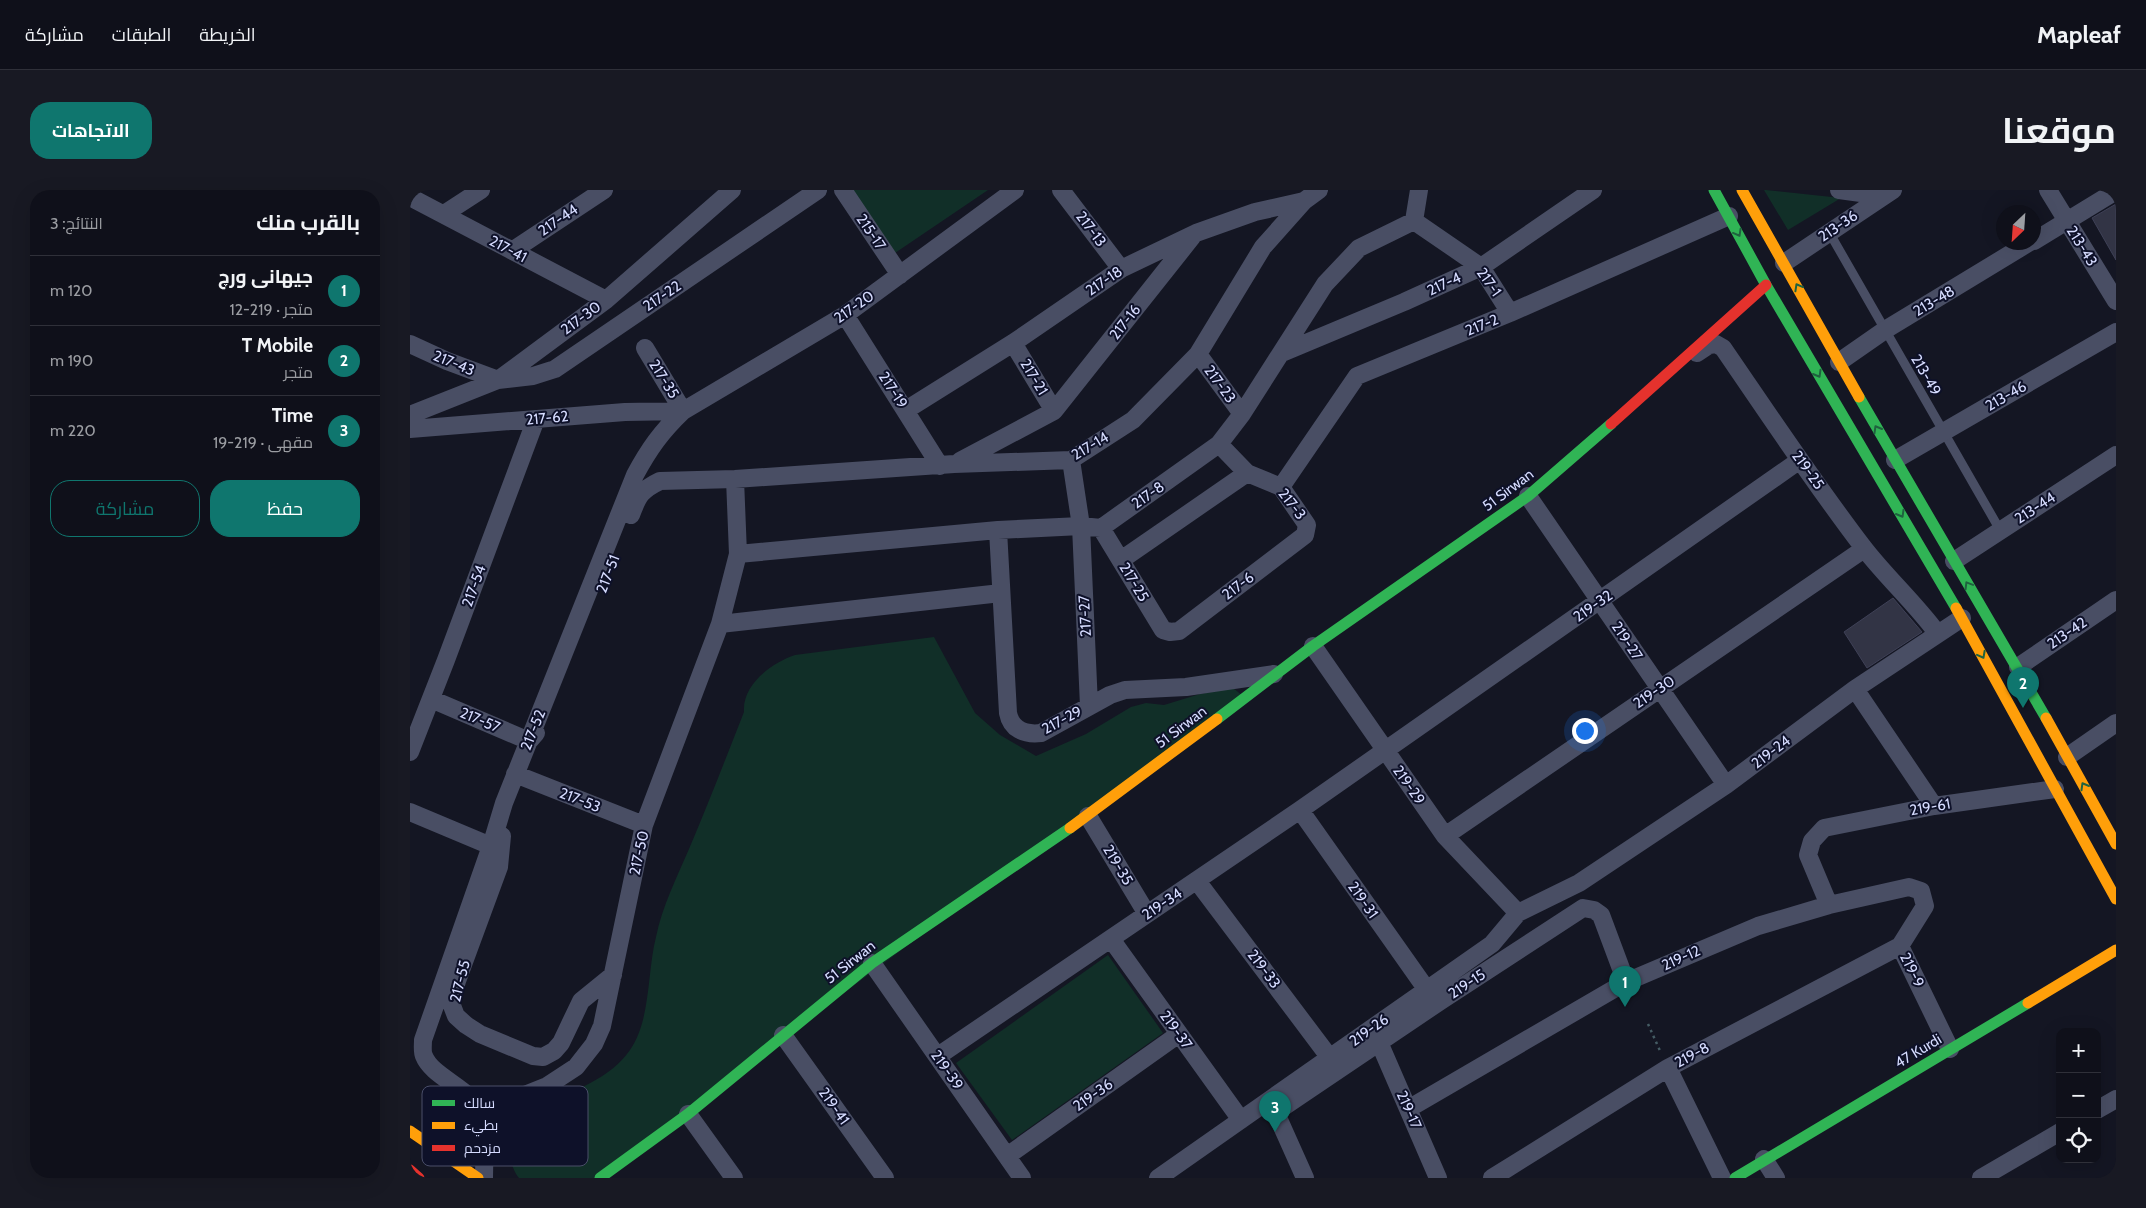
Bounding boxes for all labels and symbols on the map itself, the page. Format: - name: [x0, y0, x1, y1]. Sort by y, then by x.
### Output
- street label: 217-44: [535, 200, 581, 240]
- north arrow: [1996, 205, 2041, 250]
- street label: 213-36: [1815, 206, 1861, 246]
- street label: 217-13: [1072, 208, 1110, 250]
- street label: 215-17: [853, 211, 890, 254]
- street label: 213-43: [2063, 223, 2101, 269]
- one-way arrow: [1732, 227, 1742, 236]
- street label: 217-41: [486, 232, 530, 266]
- street label: 217-18: [1082, 262, 1126, 300]
- street label: 217-1: [1473, 264, 1505, 300]
- street label: 217-4: [1424, 268, 1464, 300]
- street label: 217-22: [640, 277, 684, 315]
- street label: 213-48: [1910, 282, 1958, 320]
- one-way arrow: [1794, 284, 1804, 293]
- street label: 217-20: [831, 287, 877, 327]
- street label: 217-30: [558, 298, 604, 338]
- street label: 217-16: [1106, 301, 1144, 343]
- street label: 217-2: [1463, 310, 1501, 340]
- street label: 217-43: [431, 347, 477, 379]
- street label: 213-49: [1907, 351, 1945, 399]
- street label: 217-35: [645, 356, 683, 402]
- street label: 217-21: [1016, 356, 1052, 398]
- street label: 217-23: [1200, 362, 1240, 406]
- street label: 217-19: [875, 368, 911, 412]
- one-way arrow: [1812, 368, 1822, 377]
- street label: 213-46: [1982, 377, 2030, 415]
- street label: 217-62: [525, 407, 569, 429]
- one-way arrow: [1874, 426, 1884, 435]
- street label: 217-14: [1068, 428, 1112, 464]
- street label: 219-25: [1788, 447, 1828, 493]
- street label: 51 Sirwan: [1479, 465, 1537, 515]
- street label: 217-8: [1128, 477, 1168, 513]
- street label: 217-3: [1274, 485, 1310, 523]
- street label: 213-44: [2011, 488, 2059, 528]
- one-way arrow: [1894, 508, 1904, 517]
- street label: 217-51: [593, 552, 623, 596]
- street label: 217-25: [1115, 559, 1153, 605]
- street label: 217-54: [458, 562, 490, 609]
- street label: 217-6: [1219, 568, 1257, 604]
- one-way arrow: [1965, 581, 1975, 590]
- street label: 219-32: [1570, 586, 1616, 626]
- street label: 217-27: [1075, 594, 1095, 637]
- street label: 213-42: [2044, 613, 2090, 653]
- street label: 219-27: [1608, 618, 1647, 664]
- one-way arrow: [1976, 649, 1986, 658]
- pin: 2: [2007, 667, 2039, 708]
- street label: 219-30: [1630, 672, 1678, 712]
- street label: 217-29: [1039, 702, 1085, 738]
- street label: 51 Sirwan: [1152, 702, 1210, 752]
- street label: 217-57: [457, 703, 503, 737]
- street label: 217-52: [517, 707, 549, 753]
- your location: [1572, 718, 1598, 744]
- street label: 219-24: [1748, 731, 1794, 772]
- street label: 219-29: [1389, 762, 1429, 808]
- one-way arrow: [2081, 782, 2091, 791]
- street label: 217-53: [557, 784, 603, 816]
- street label: 219-61: [1908, 795, 1952, 819]
- street label: 217-50: [626, 829, 652, 877]
- street label: 219-35: [1099, 842, 1137, 888]
- street label: 219-31: [1344, 878, 1382, 922]
- street label: 219-34: [1139, 884, 1186, 924]
- street label: 51 Sirwan: [821, 937, 879, 987]
- street label: 219-12: [1659, 942, 1703, 974]
- street label: 219-33: [1244, 946, 1284, 992]
- street label: 219-9: [1896, 950, 1928, 990]
- street label: 217-55: [446, 958, 474, 1004]
- street label: 219-15: [1445, 965, 1489, 1003]
- pin: 1: [1609, 966, 1641, 1007]
- street label: 219-37: [1156, 1007, 1196, 1053]
- street label: 219-26: [1346, 1010, 1392, 1050]
- street label: 47 Kurdi: [1891, 1030, 1945, 1072]
- street label: 219-8: [1672, 1038, 1712, 1072]
- street label: 219-39: [927, 1047, 967, 1093]
- street label: 219-36: [1070, 1075, 1116, 1115]
- street label: 219-41: [815, 1084, 853, 1128]
- legend: [422, 1086, 588, 1166]
- street label: 219-17: [1393, 1088, 1426, 1132]
- pin: 3: [1259, 1091, 1291, 1132]
- text: سالك: [464, 1094, 495, 1112]
- text: بطيء: [464, 1116, 498, 1137]
- text: مزدحم: [464, 1139, 501, 1158]

